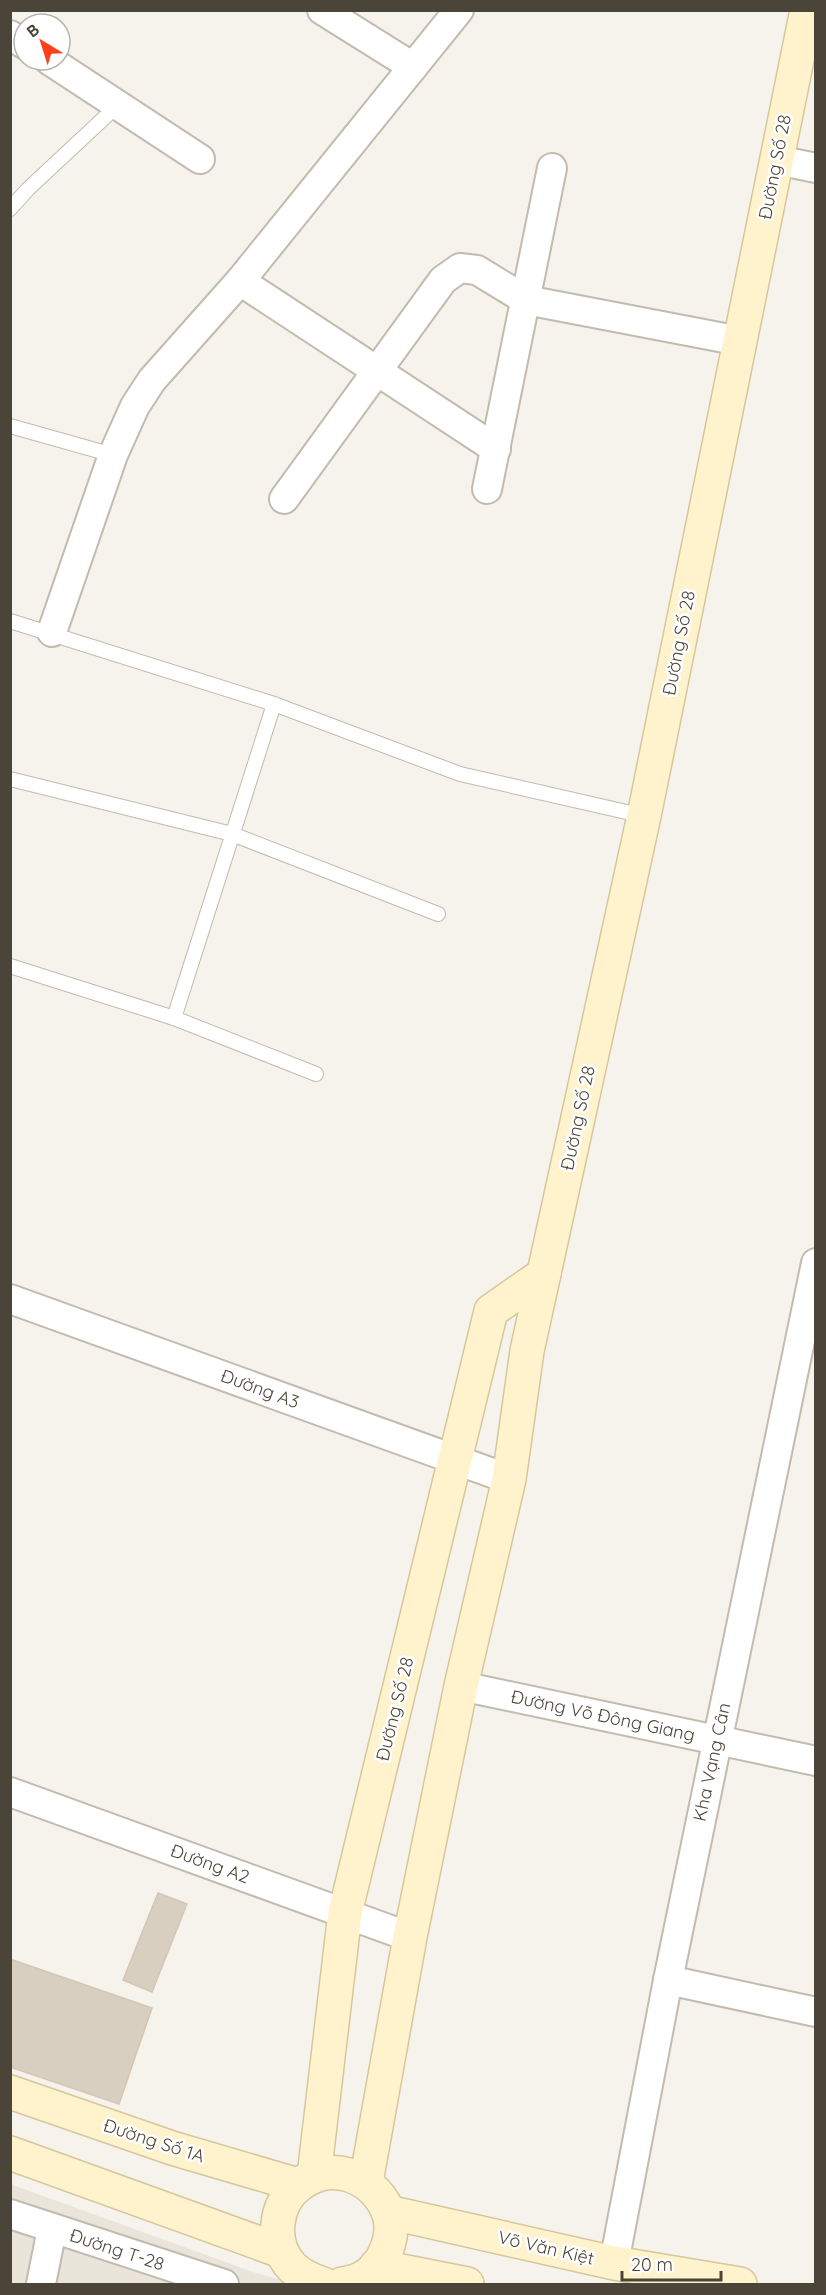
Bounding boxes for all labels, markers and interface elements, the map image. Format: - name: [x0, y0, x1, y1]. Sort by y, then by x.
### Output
- north arrow: [12, 12, 72, 72]
- text: B: [22, 19, 43, 41]
- street label: Đường Số 28: [753, 113, 796, 221]
- street label: Đường Số 28: [657, 589, 700, 697]
- street label: Đường Số 28: [555, 1064, 600, 1172]
- street label: Đường A3: [218, 1364, 302, 1413]
- street label: Đường Số 28: [371, 1655, 419, 1763]
- street label: Đường Võ Đông Giang: [509, 1685, 697, 1746]
- street label: Kha Vạng Cân: [688, 1701, 735, 1823]
- street label: Đường A2: [168, 1839, 253, 1888]
- street label: Đường Số 1A: [101, 2113, 208, 2168]
- street label: Đường T-28: [67, 2223, 167, 2276]
- street label: Võ Văn Kiệt: [496, 2225, 596, 2270]
- scale bar: [622, 2244, 721, 2282]
- text: 20 m: [631, 2253, 673, 2276]

